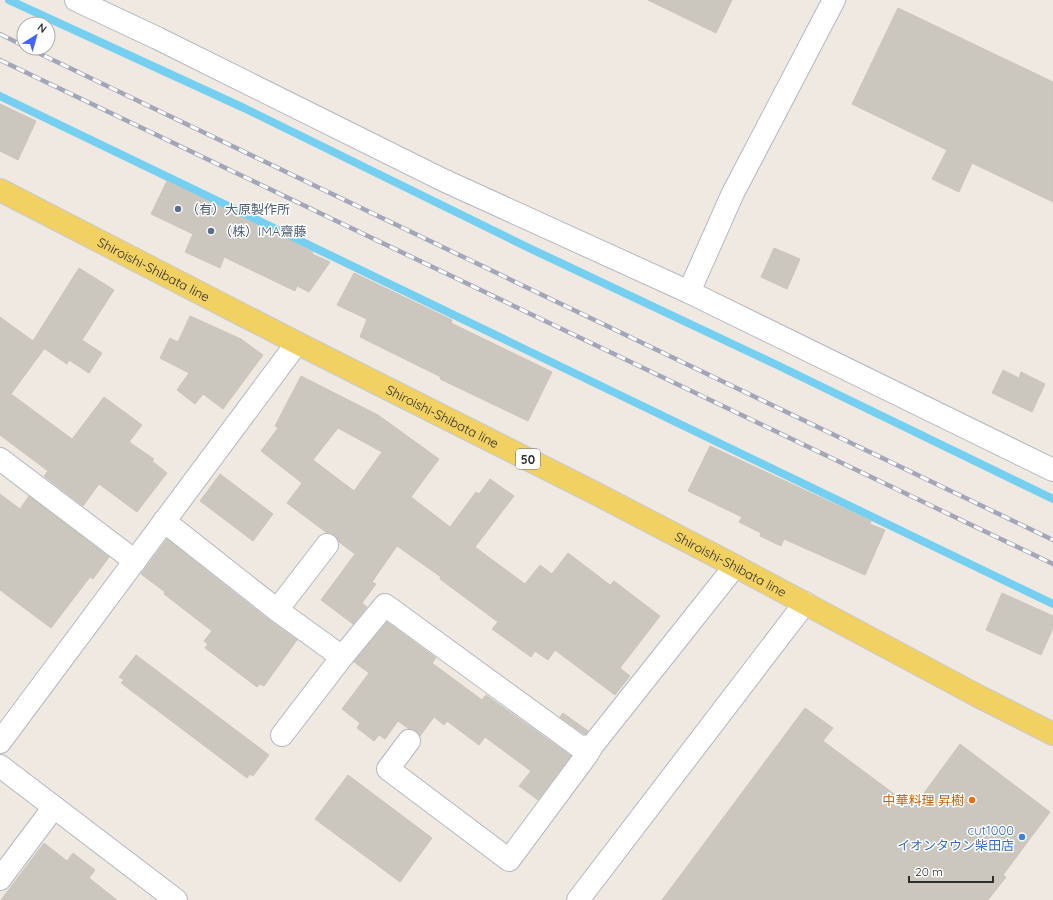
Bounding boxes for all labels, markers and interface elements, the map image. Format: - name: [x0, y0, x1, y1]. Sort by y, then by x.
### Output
- north arrow: [16, 16, 56, 56]
- text: N: [35, 20, 49, 36]
- place label: （有）大原製作所: [186, 201, 290, 217]
- marker: （有）大原製作所: [173, 204, 183, 214]
- place label: （株）IMA齋藤: [219, 223, 306, 239]
- marker: （株）IMA齋藤: [206, 226, 216, 236]
- street label: Shiroishi-Shibata line: [95, 234, 213, 305]
- street label: Shiroishi-Shibata line: [383, 381, 502, 451]
- road number: 50: [516, 449, 540, 469]
- street label: Shiroishi-Shibata line: [672, 528, 789, 600]
- place label: 中華料理 昇樹: [882, 792, 964, 808]
- marker: 中華料理 昇樹: [967, 795, 977, 805]
- place label: cut1000 イオンタウン柴田店: [897, 822, 1014, 853]
- marker: cut1000 イオンタウン柴田店: [1017, 832, 1027, 842]
- scale bar: [909, 858, 993, 884]
- text: 20 m: [915, 864, 943, 879]

